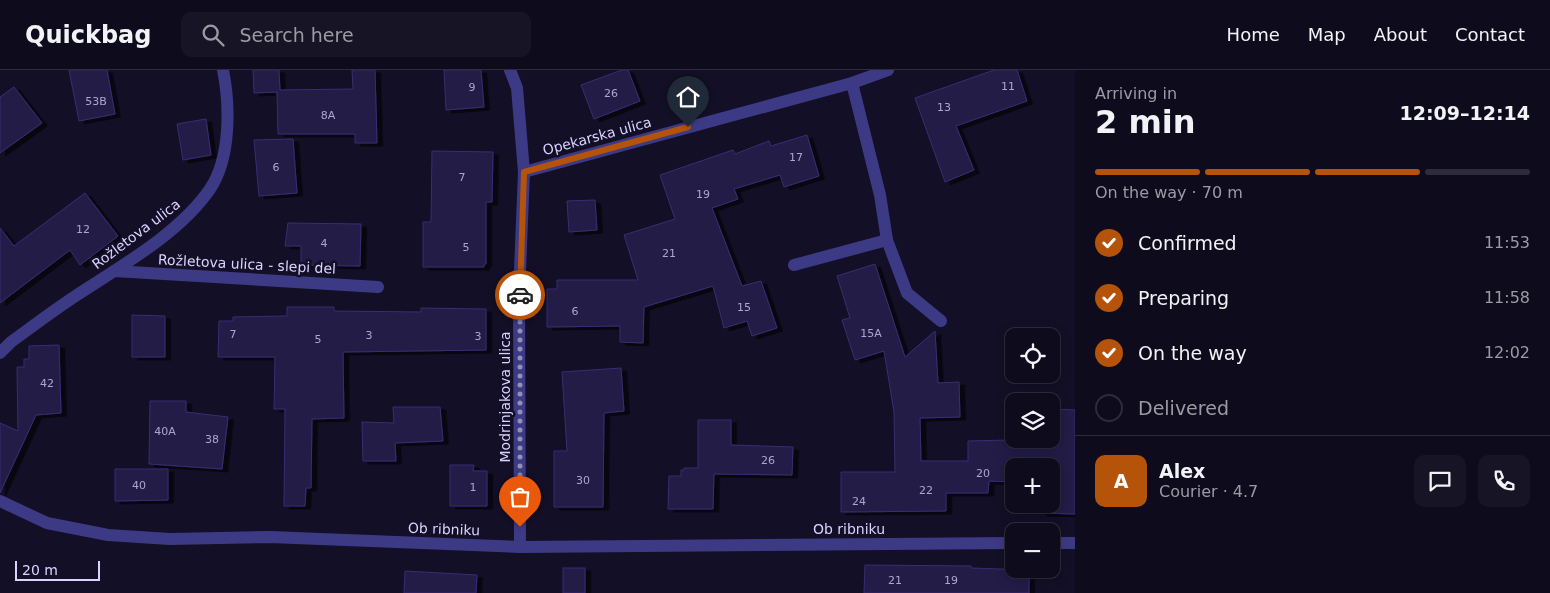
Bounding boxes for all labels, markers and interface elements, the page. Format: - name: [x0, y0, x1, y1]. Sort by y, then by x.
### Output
- search box: [181, 12, 531, 57]
- text: Quickbag: [25, 21, 151, 49]
- icon: search: [199, 21, 227, 49]
- text: Search here: [239, 24, 354, 46]
- text: Home: [1227, 24, 1280, 45]
- text: Map: [1308, 24, 1346, 45]
- text: About: [1374, 24, 1427, 45]
- text: Contact: [1455, 24, 1525, 45]
- pin: [667, 76, 709, 127]
- house number: 11: [1001, 80, 1015, 93]
- house number: 9: [469, 81, 476, 94]
- icon: home: [674, 83, 702, 111]
- text: Arriving in: [1095, 84, 1177, 103]
- house number: 26: [604, 87, 618, 100]
- house number: 53B: [85, 95, 107, 108]
- house number: 13: [937, 101, 951, 114]
- text: 12:09–12:14: [1400, 102, 1530, 124]
- text: 2 min: [1095, 103, 1196, 141]
- house number: 8A: [321, 109, 336, 122]
- street label: Opekarska ulica: [541, 114, 653, 158]
- house number: 17: [789, 151, 803, 164]
- house number: 6: [273, 161, 280, 174]
- house number: 7: [459, 171, 466, 184]
- text: On the way · 70 m: [1095, 183, 1243, 202]
- house number: 19: [696, 188, 710, 201]
- street label: Rožletova ulica: [89, 196, 183, 272]
- house number: 12: [76, 223, 90, 236]
- icon: check: [1095, 229, 1123, 257]
- text: Confirmed: [1138, 232, 1237, 254]
- text: 11:53: [1484, 233, 1530, 252]
- house number: 4: [321, 237, 328, 250]
- house number: 5: [463, 241, 470, 254]
- house number: 21: [662, 247, 676, 260]
- street label: Rožletova ulica - slepi del: [158, 251, 336, 277]
- courier: [495, 270, 545, 320]
- icon: car: [506, 281, 534, 309]
- icon: check: [1095, 284, 1123, 312]
- text: Preparing: [1138, 287, 1229, 309]
- text: 11:58: [1484, 288, 1530, 307]
- house number: 15: [737, 301, 751, 314]
- house number: 6: [572, 305, 579, 318]
- house number: 15A: [860, 327, 882, 340]
- house number: 7: [230, 328, 237, 341]
- map controls: [1005, 328, 1060, 578]
- button: locate: [1005, 328, 1060, 383]
- house number: 3: [366, 329, 373, 342]
- house number: 3: [475, 330, 482, 343]
- street label: Modrinjakova ulica: [497, 332, 513, 462]
- house number: 5: [315, 333, 322, 346]
- icon: check: [1095, 339, 1123, 367]
- text: On the way: [1138, 342, 1247, 364]
- text: 12:02: [1484, 343, 1530, 362]
- house number: 42: [40, 377, 54, 390]
- button: layers: [1005, 393, 1060, 448]
- text: Delivered: [1138, 397, 1229, 419]
- house number: 40A: [154, 425, 176, 438]
- house number: 38: [205, 433, 219, 446]
- house number: 26: [761, 454, 775, 467]
- button: chat: [1414, 455, 1466, 507]
- button: phone: [1478, 455, 1530, 507]
- button: +: [1005, 458, 1060, 513]
- text: Alex: [1159, 460, 1205, 482]
- house number: 20: [976, 467, 990, 480]
- text: A: [1114, 470, 1128, 492]
- house number: 30: [576, 474, 590, 487]
- pin: [499, 476, 541, 527]
- house number: 40: [132, 479, 146, 492]
- house number: 1: [470, 481, 477, 494]
- text: Courier · 4.7: [1159, 482, 1258, 501]
- icon: bag: [506, 483, 534, 511]
- house number: 22: [919, 484, 933, 497]
- house number: 24: [852, 495, 866, 508]
- street label: Ob ribniku: [408, 520, 480, 538]
- street label: Ob ribniku: [813, 521, 885, 537]
- button: −: [1005, 523, 1060, 578]
- scale bar: [15, 558, 100, 581]
- text: 20 m: [22, 562, 58, 578]
- house number: 21: [888, 574, 902, 587]
- house number: 19: [944, 574, 958, 587]

